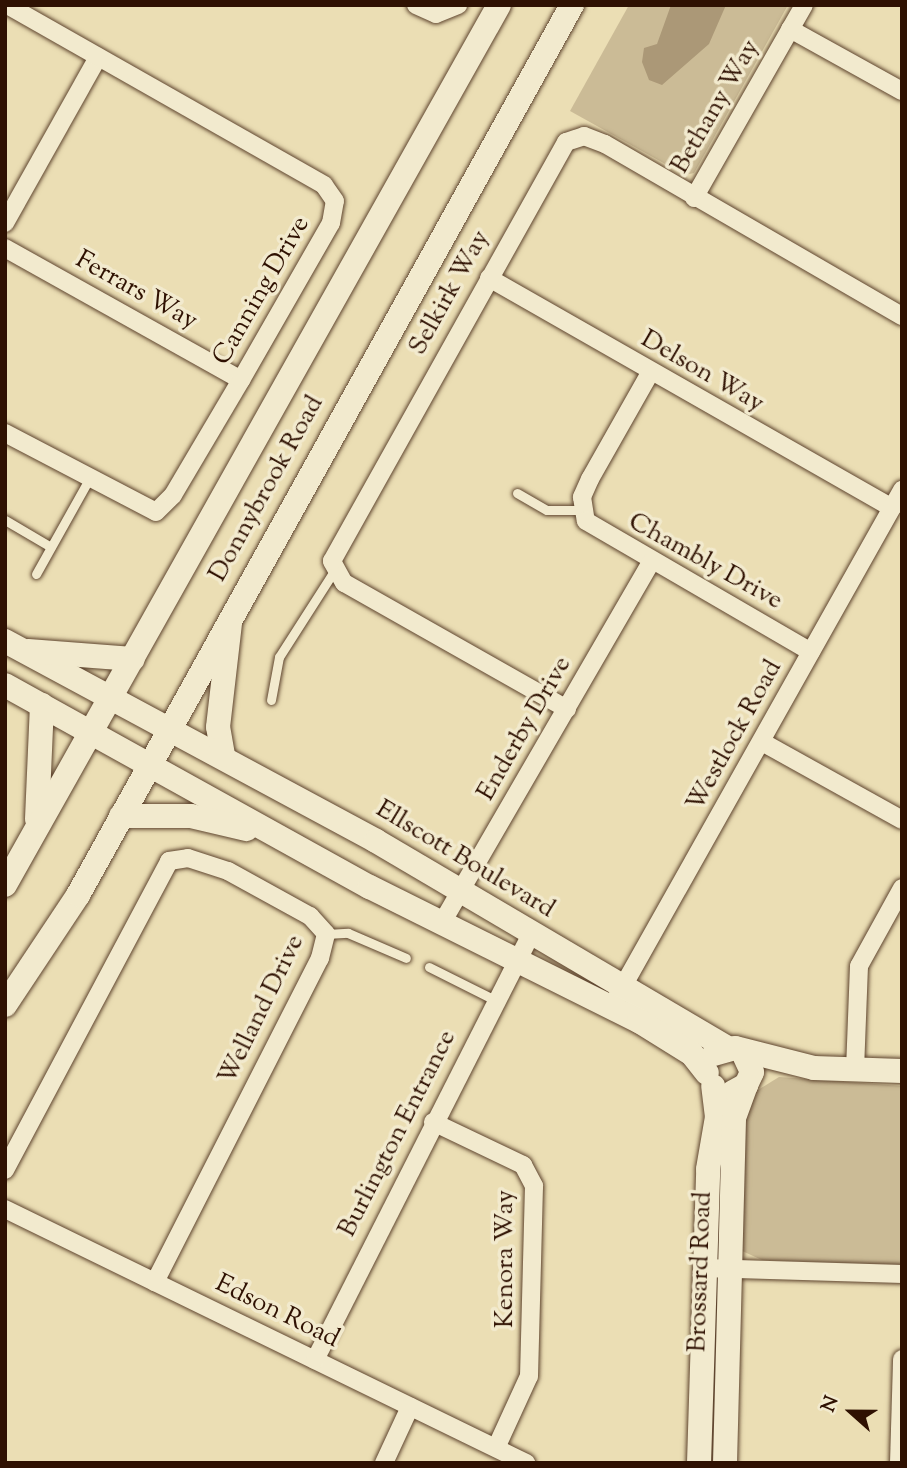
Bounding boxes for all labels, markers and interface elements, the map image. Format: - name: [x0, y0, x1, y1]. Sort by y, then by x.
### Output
- street label: Bethany Way: [665, 34, 767, 180]
- street label: Canning Drive: [207, 211, 317, 371]
- street label: Selkirk Way: [403, 225, 497, 361]
- street label: Ferrars Way: [70, 245, 202, 337]
- street label: Delson Way: [635, 324, 769, 420]
- street label: Donnybrook Road: [203, 391, 331, 587]
- street label: Chambly Drive: [622, 507, 788, 617]
- street label: Enderby Drive: [471, 651, 579, 807]
- street label: Westlock Road: [680, 655, 790, 817]
- street label: Ellscott Boulevard: [370, 794, 560, 926]
- street label: Welland Drive: [212, 930, 312, 1090]
- street label: Burlington Entrance: [332, 1025, 464, 1243]
- street label: Kenora Way: [490, 1190, 522, 1328]
- street label: Brossard Road: [683, 1191, 719, 1353]
- street label: Edson Road: [210, 1269, 344, 1355]
- north arrow: [816, 1377, 886, 1447]
- text: N: [816, 1392, 846, 1416]

